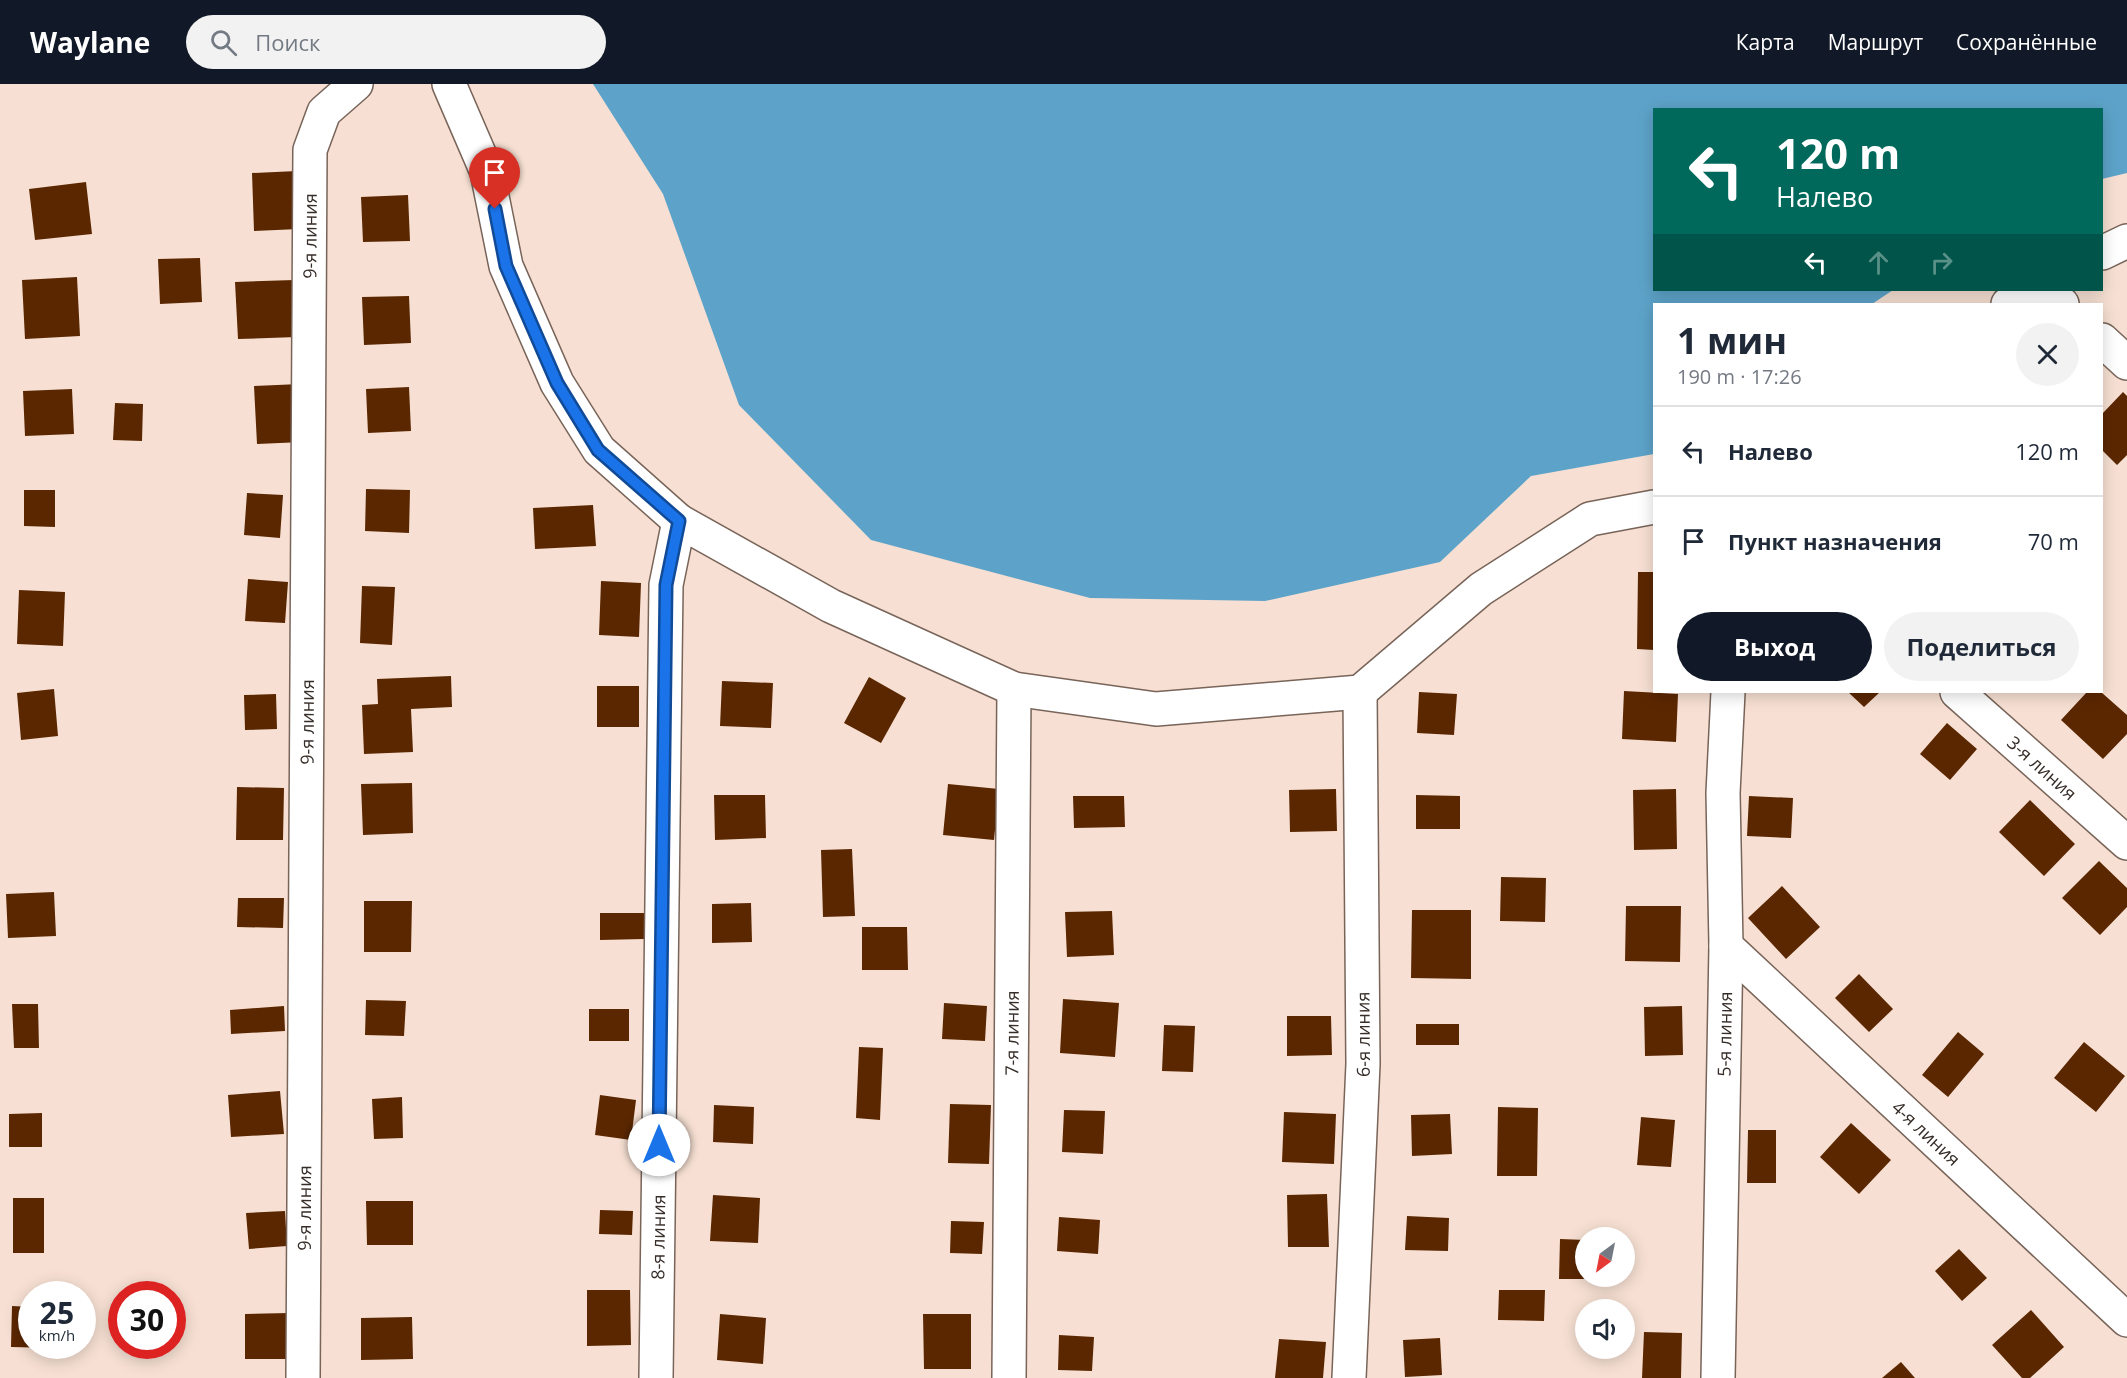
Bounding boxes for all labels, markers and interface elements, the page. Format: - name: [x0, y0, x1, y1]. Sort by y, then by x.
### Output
- search box: [186, 15, 606, 69]
- text: Waylane: [30, 23, 150, 61]
- icon: search: [207, 26, 240, 59]
- text: Поиск: [255, 27, 320, 57]
- text: Карта: [1736, 28, 1795, 56]
- text: Маршрут: [1828, 28, 1923, 56]
- text: Сохранённые: [1956, 28, 2097, 56]
- text: 120 m: [1776, 124, 1900, 181]
- icon: left: [1677, 132, 1755, 210]
- pin: [469, 147, 520, 209]
- icon: arrive: [478, 156, 511, 189]
- text: Налево: [1776, 178, 1873, 215]
- street label: 9-я линия: [297, 193, 322, 279]
- icon: left: [1799, 246, 1832, 279]
- icon: ahead: [1862, 246, 1895, 279]
- icon: right: [1925, 246, 1958, 279]
- text: 1 мин: [1677, 316, 1787, 365]
- button: close: [2016, 323, 2079, 386]
- text: 190 m · 17:26: [1677, 363, 1802, 390]
- icon: left: [1677, 435, 1710, 468]
- text: Налево: [1728, 436, 1813, 466]
- text: 120 m: [2015, 436, 2079, 466]
- icon: arrive: [1677, 525, 1710, 558]
- text: Пункт назначения: [1728, 526, 1942, 556]
- text: 70 m: [2028, 526, 2079, 556]
- button: Выход: [1677, 612, 1872, 681]
- button: Поделиться: [1884, 612, 2079, 681]
- street label: 9-я линия: [294, 679, 319, 765]
- street label: 3-я линия: [2002, 730, 2082, 805]
- street label: 7-я линия: [999, 990, 1024, 1076]
- street label: 5-я линия: [1712, 991, 1737, 1077]
- street label: 6-я линия: [1350, 992, 1375, 1077]
- street label: 4-я линия: [1887, 1095, 1966, 1171]
- position arrow: [627, 1113, 691, 1177]
- street label: 9-я линия: [292, 1165, 316, 1251]
- street label: 8-я линия: [645, 1194, 670, 1280]
- north arrow: [1575, 1227, 1635, 1287]
- map controls: [1575, 1227, 1635, 1359]
- speed limit sign: 30: [108, 1281, 186, 1359]
- text: 25: [40, 1292, 74, 1333]
- button: sound: [1575, 1299, 1635, 1359]
- text: km/h: [39, 1325, 75, 1345]

